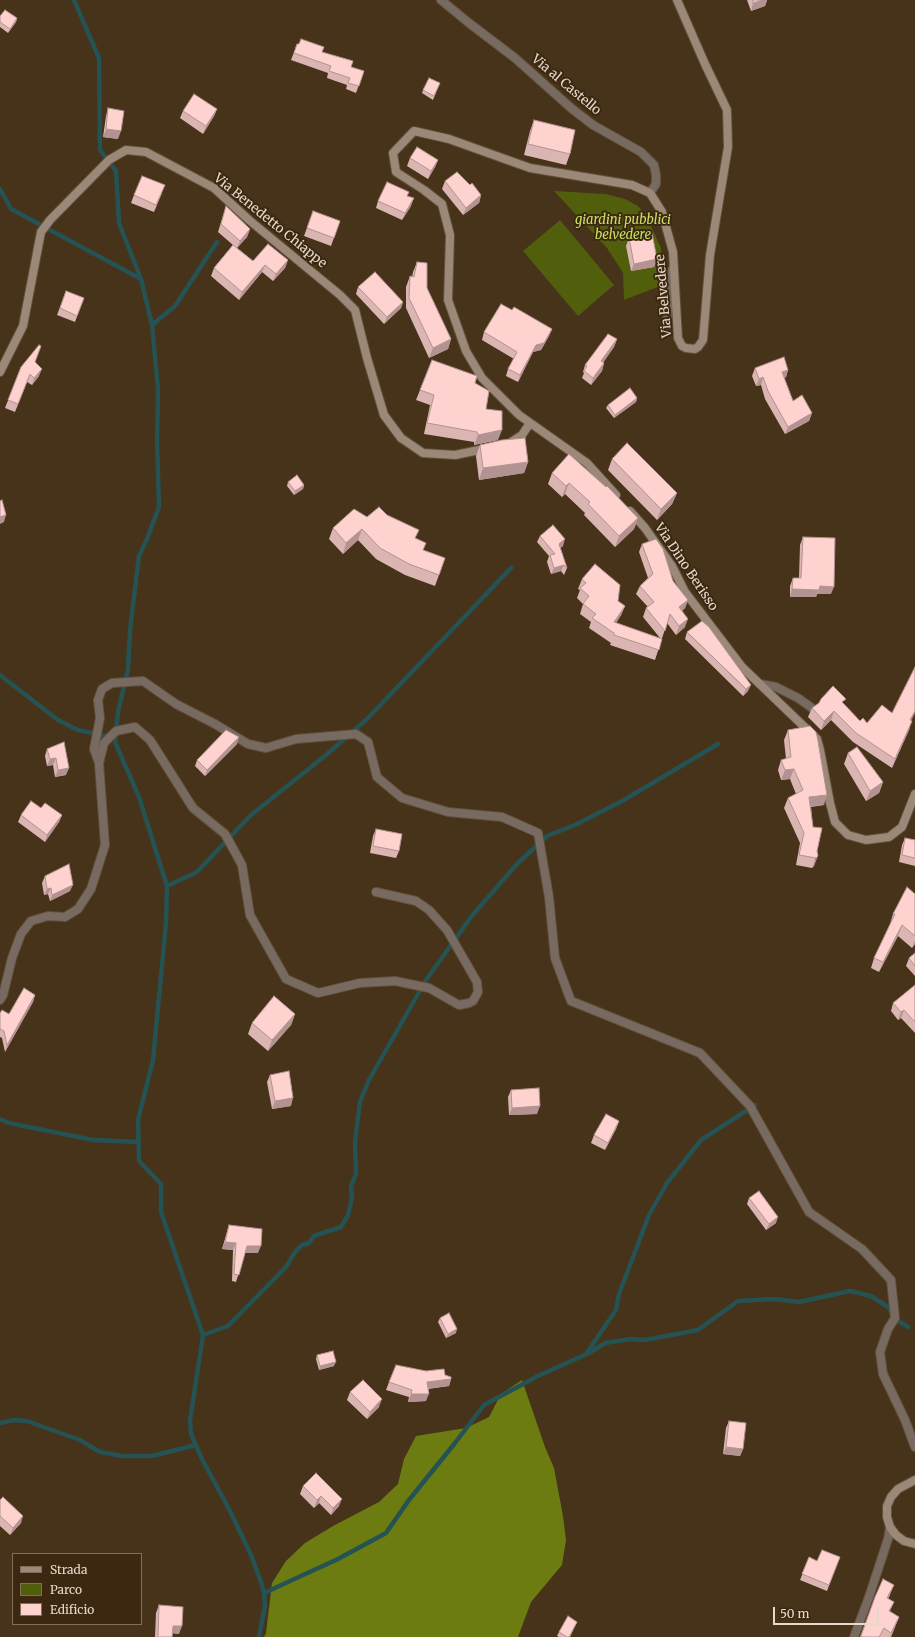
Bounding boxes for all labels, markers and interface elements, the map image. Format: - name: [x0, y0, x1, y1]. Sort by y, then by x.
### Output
- street label: Via al Castello: [528, 51, 604, 119]
- street label: Via Benedetto Chiappe: [210, 171, 330, 271]
- park label: giardini pubblici belvedere: [575, 212, 671, 243]
- street label: Via Belvedere: [653, 254, 675, 338]
- street label: Via Dino Berisso: [651, 520, 721, 614]
- legend: [12, 1553, 142, 1625]
- text: Strada: [50, 1562, 87, 1577]
- text: Parco: [50, 1582, 82, 1597]
- scale bar: [775, 1599, 881, 1625]
- text: Edificio: [50, 1602, 94, 1617]
- text: 50 m: [780, 1606, 809, 1621]

